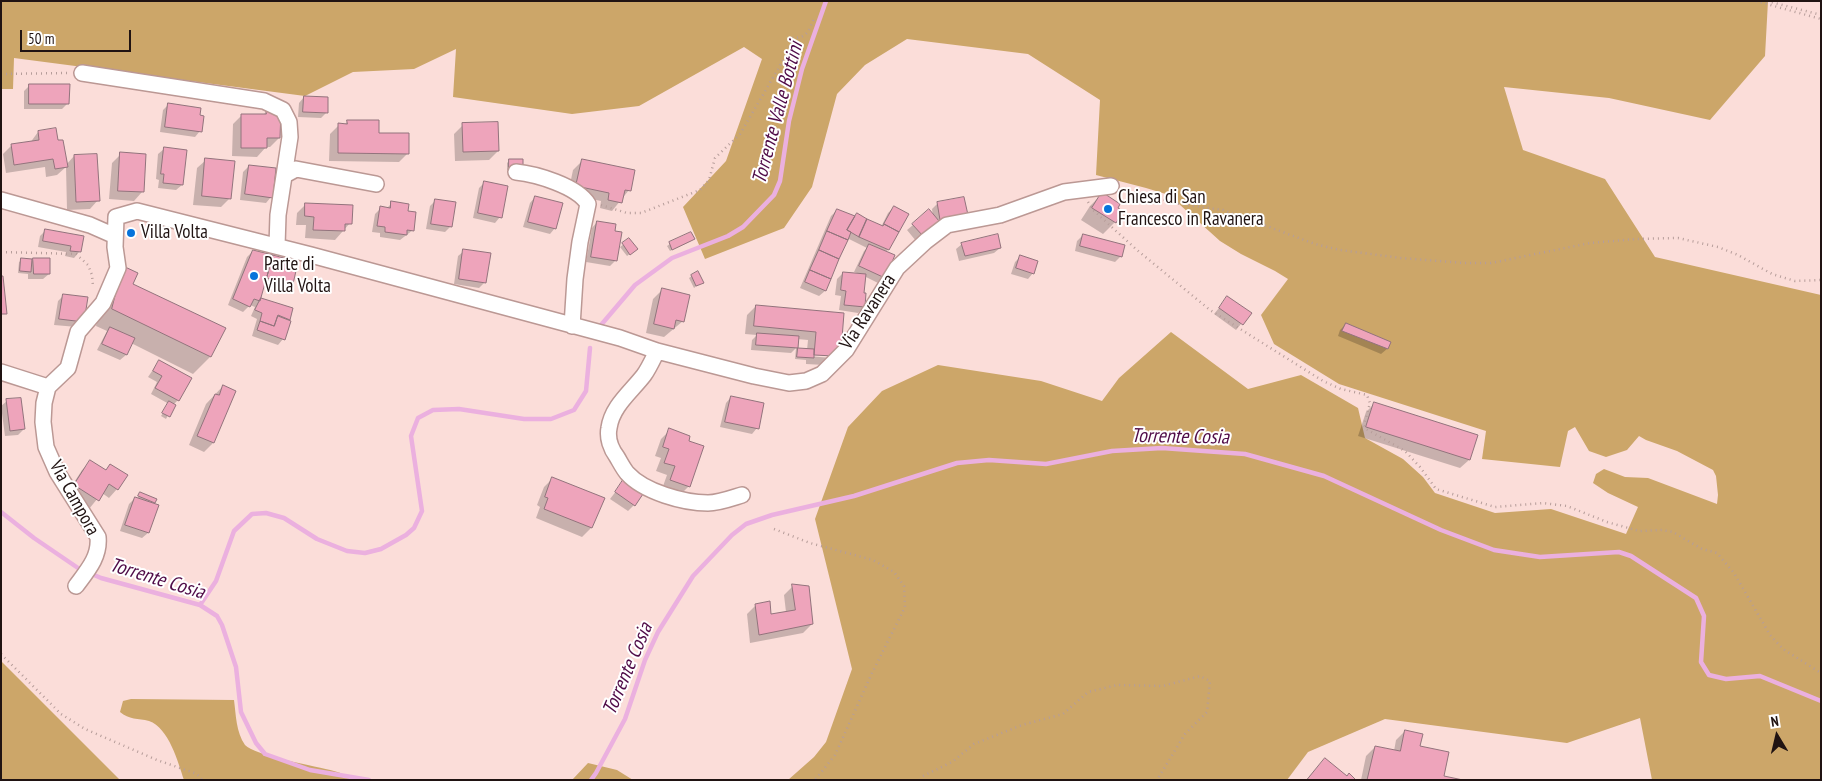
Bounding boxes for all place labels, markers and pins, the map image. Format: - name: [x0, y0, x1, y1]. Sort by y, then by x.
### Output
- place label: Chiesa di San Francesco in Ravanera: [1118, 187, 1264, 231]
- marker: Chiesa di San Francesco in Ravanera: [1102, 203, 1114, 215]
- place label: Villa Volta: [141, 222, 208, 244]
- marker: Villa Volta: [125, 227, 137, 239]
- place label: Parte di Villa Volta: [264, 254, 331, 298]
- marker: Parte di Villa Volta: [248, 270, 260, 282]

